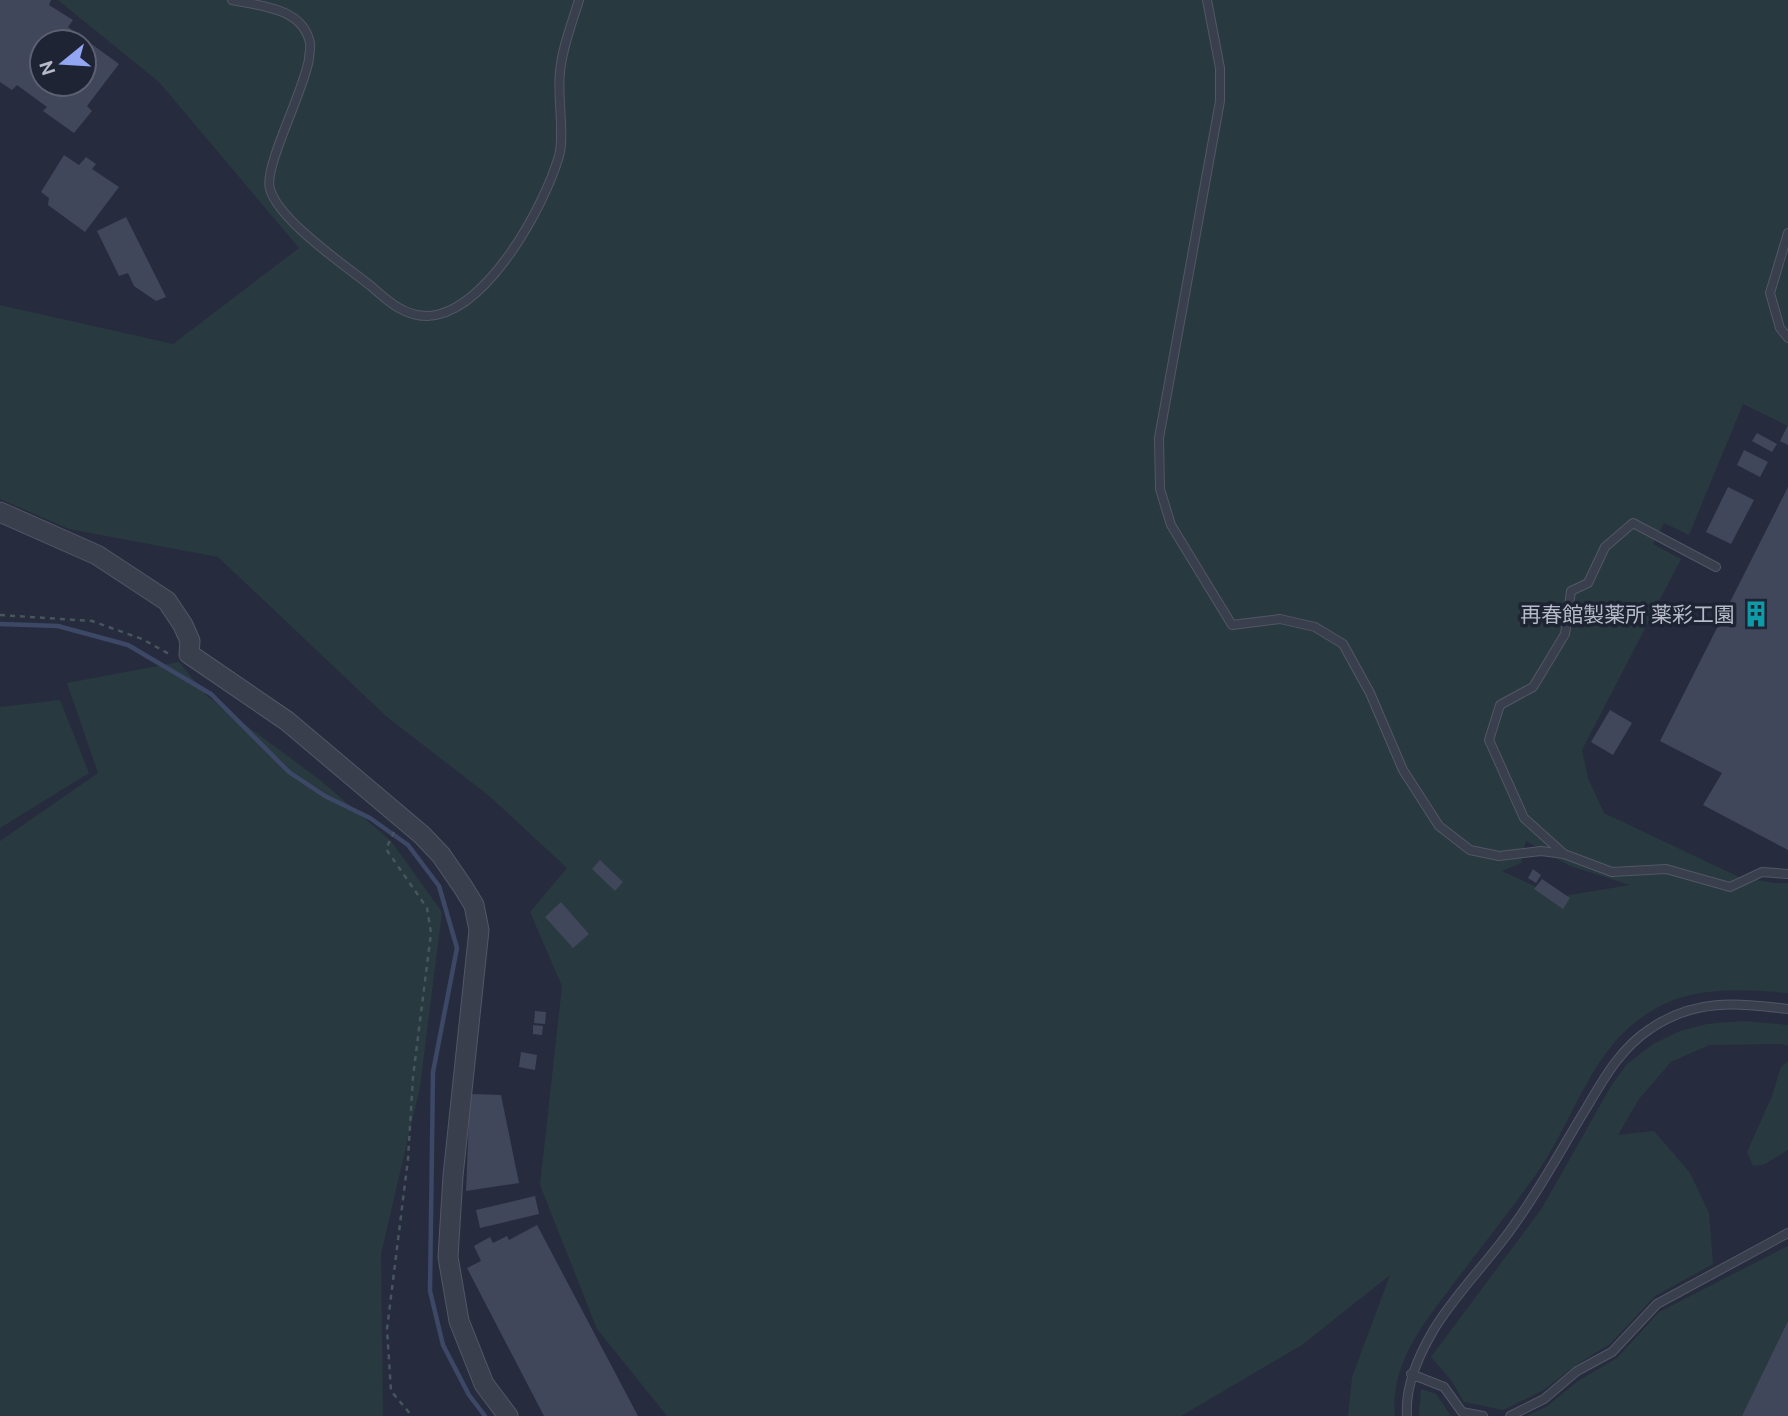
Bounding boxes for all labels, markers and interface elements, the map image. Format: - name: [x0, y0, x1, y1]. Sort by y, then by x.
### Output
- north arrow: [28, 28, 98, 98]
- text: N: [34, 58, 59, 78]
- building icon: 再春館製薬所 薬彩工園: [1741, 599, 1771, 629]
- place label: 再春館製薬所 薬彩工園: [1520, 602, 1735, 626]

